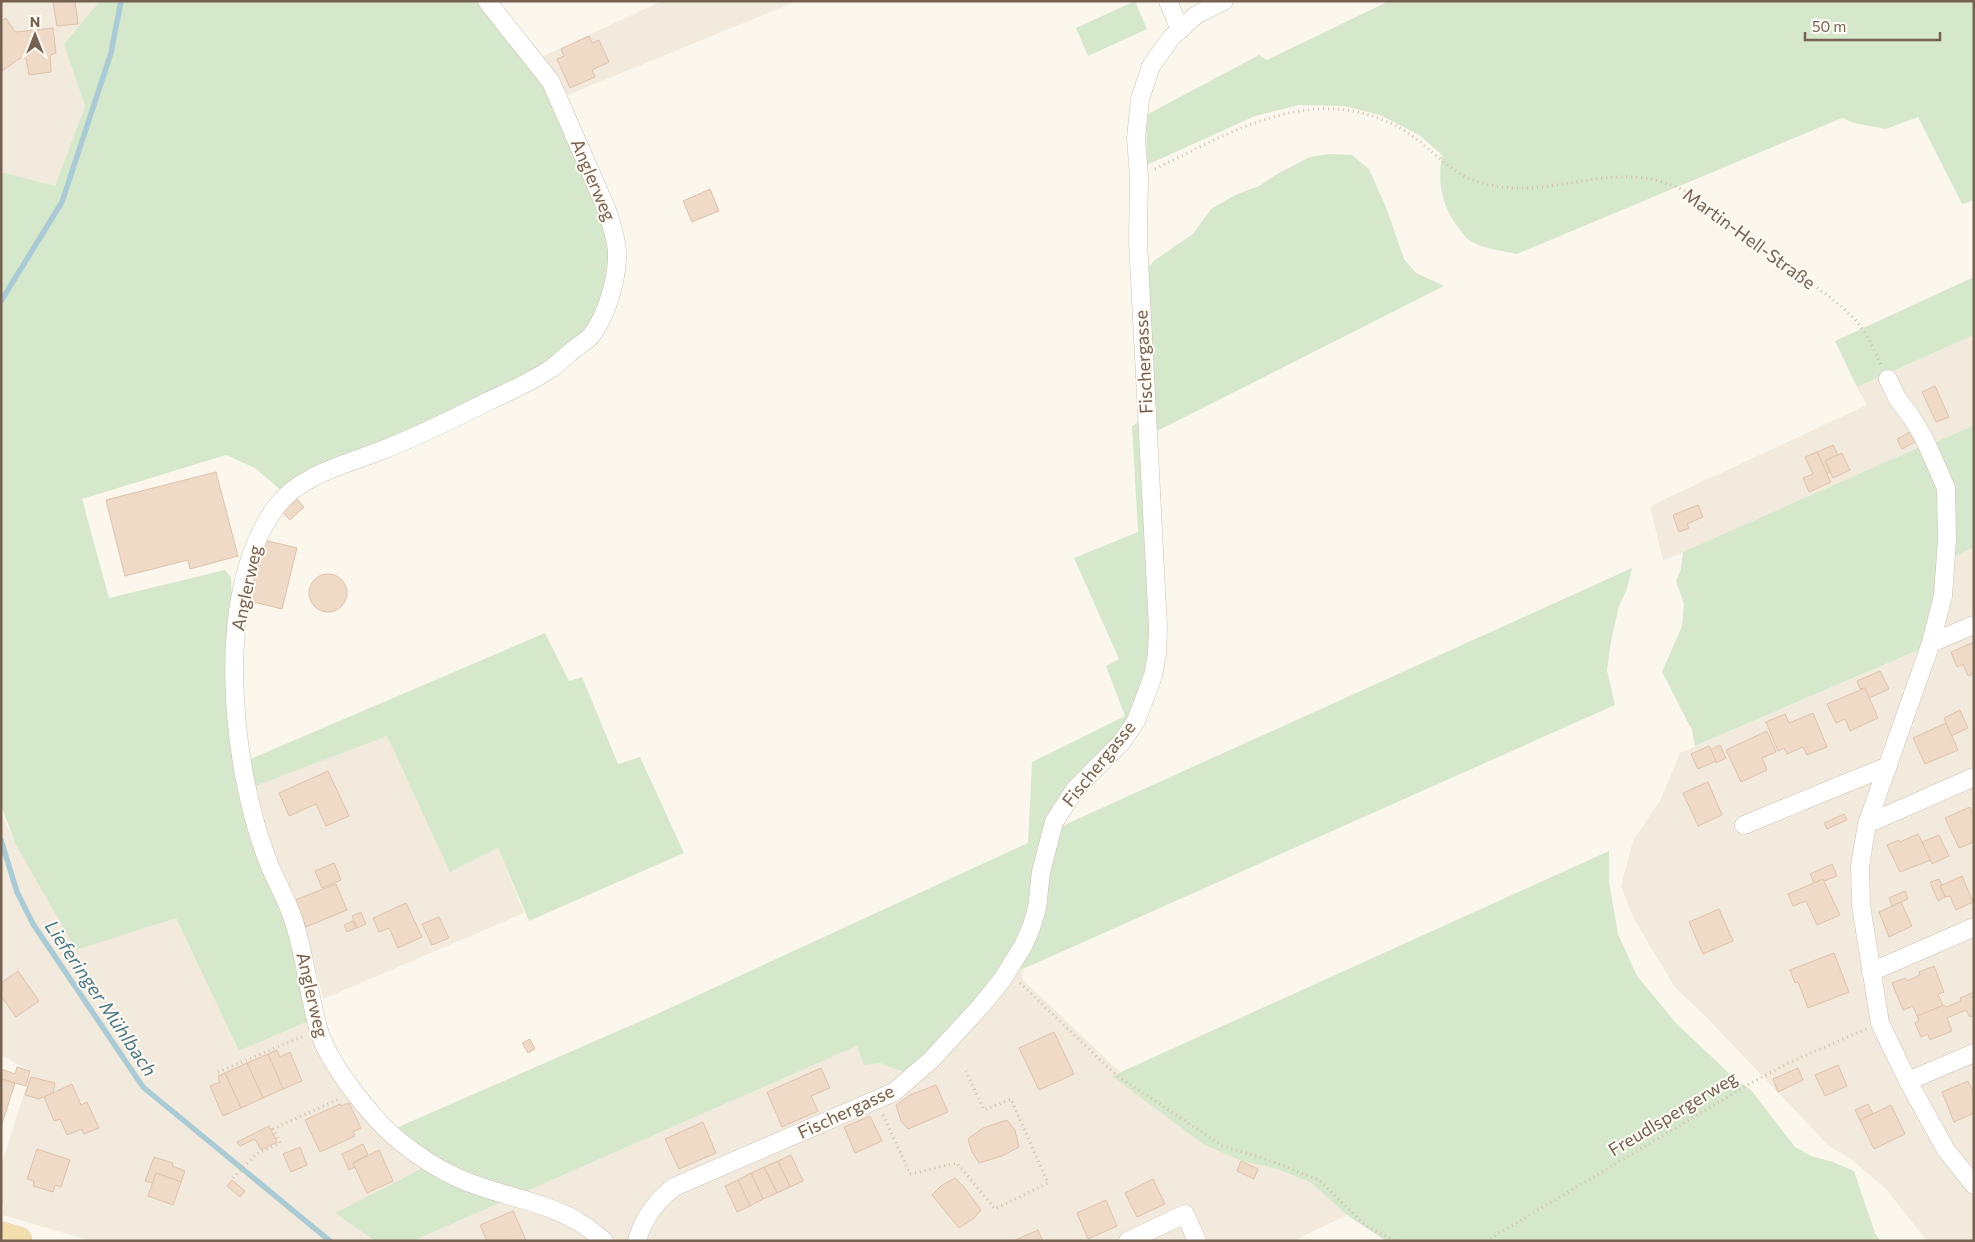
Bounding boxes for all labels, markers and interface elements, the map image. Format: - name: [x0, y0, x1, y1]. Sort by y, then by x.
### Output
- north arrow: [10, 10, 60, 60]
- scale bar: [1805, 10, 1940, 42]
- text: N: [30, 13, 40, 30]
- text: 50 m: [1812, 17, 1846, 35]
- street label: Anglerweg: [567, 135, 621, 224]
- street label: Martin-Hell-Straße: [1679, 183, 1820, 293]
- street label: Fischergasse: [1129, 310, 1157, 415]
- street label: Anglerweg: [226, 543, 266, 633]
- street label: Fischergasse: [1057, 716, 1139, 811]
- water label: Lieferinger Mühlbach: [41, 915, 162, 1080]
- street label: Anglerweg: [292, 950, 334, 1040]
- street label: Freudlspergerweg: [1604, 1066, 1741, 1160]
- street label: Fischergasse: [794, 1079, 897, 1143]

